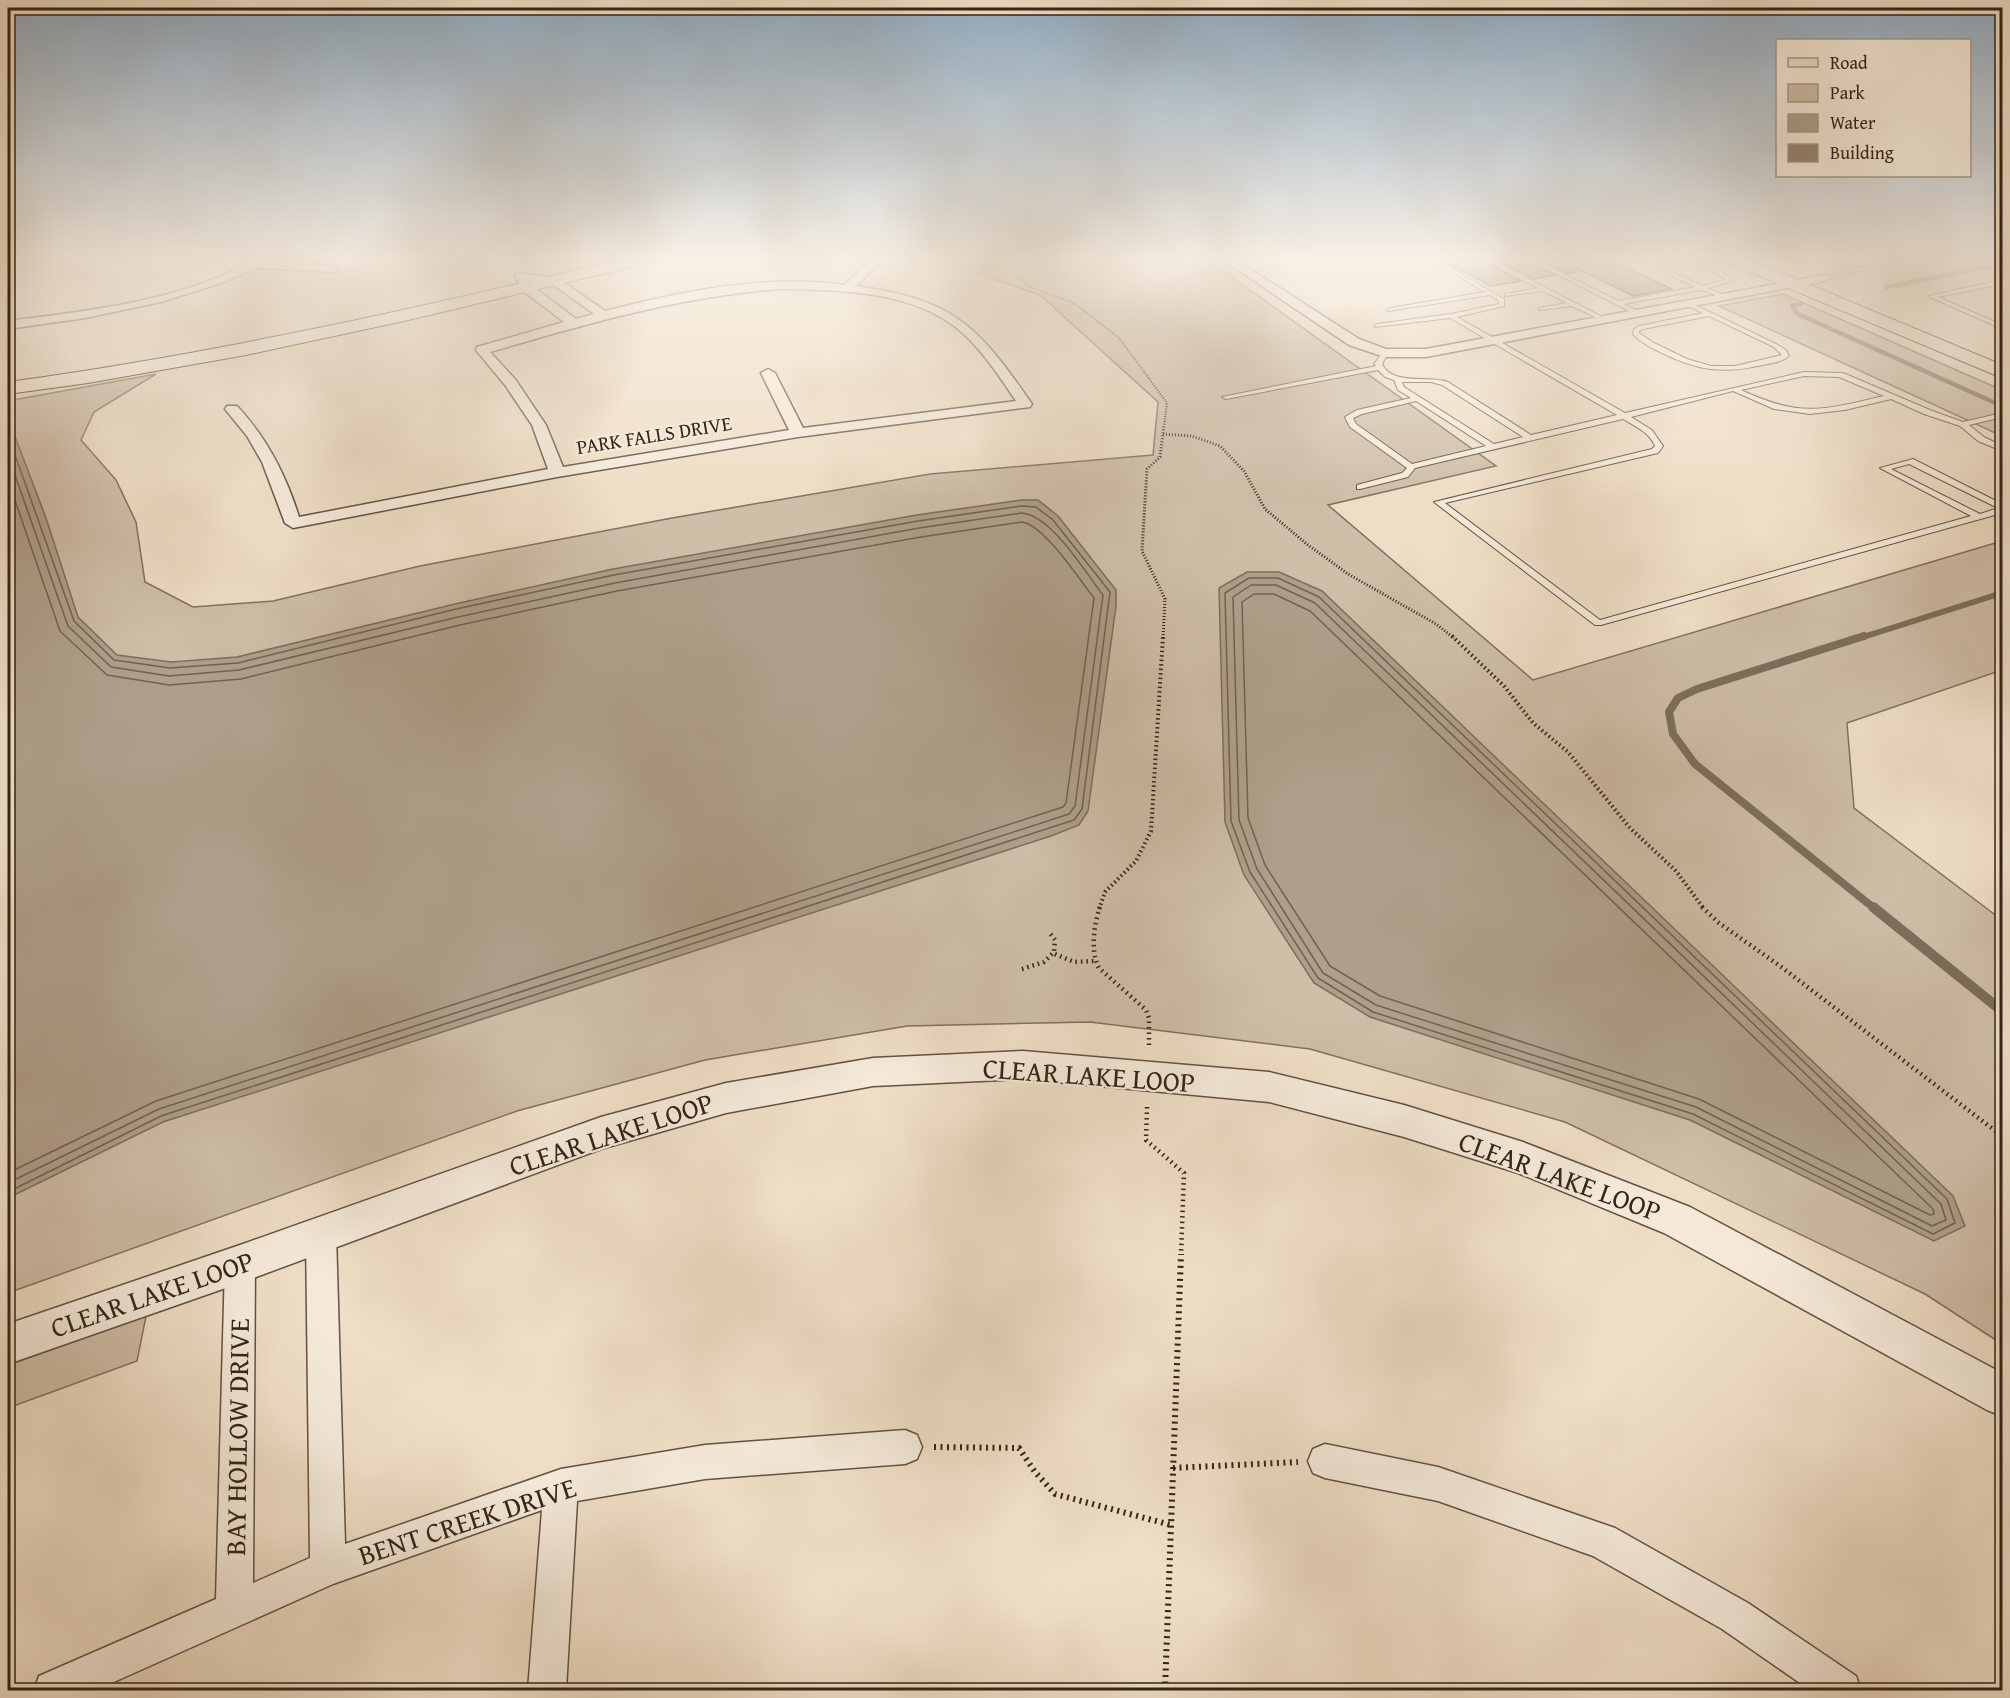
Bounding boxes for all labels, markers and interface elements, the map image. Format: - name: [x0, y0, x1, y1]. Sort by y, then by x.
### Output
- legend: [1776, 39, 1971, 177]
- text: Road: [1830, 49, 1868, 76]
- text: Park: [1830, 79, 1866, 106]
- text: Water: [1830, 109, 1876, 136]
- text: Building: [1830, 139, 1894, 166]
- street label: PARK FALLS DRIVE: [574, 408, 734, 461]
- street label: CLEAR LAKE LOOP: [982, 1047, 1196, 1102]
- street label: CLEAR LAKE LOOP: [503, 1081, 718, 1186]
- street label: CLEAR LAKE LOOP: [1453, 1120, 1667, 1231]
- street label: CLEAR LAKE LOOP: [45, 1240, 259, 1348]
- street label: BAY HOLLOW DRIVE: [214, 1318, 259, 1556]
- street label: BENT CREEK DRIVE: [353, 1466, 581, 1575]

